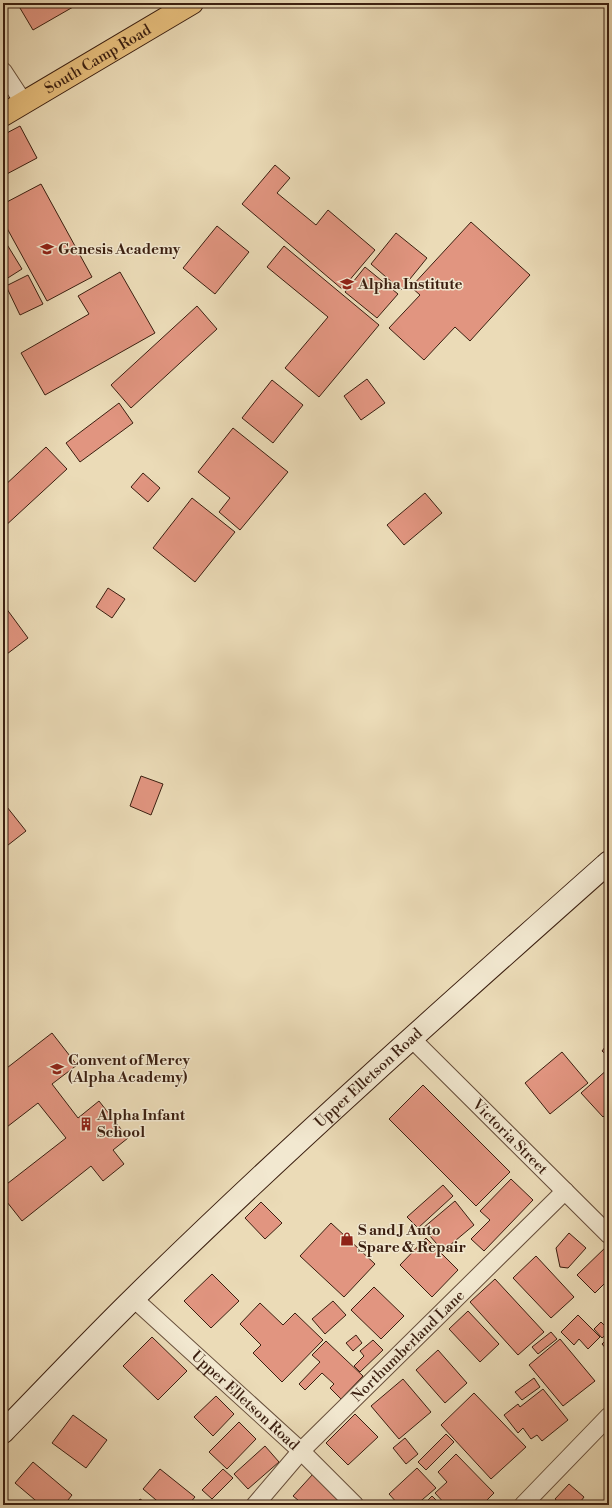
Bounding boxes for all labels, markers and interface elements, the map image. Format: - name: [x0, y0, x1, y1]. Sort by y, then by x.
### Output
- street label: South Camp Road: [41, 20, 155, 98]
- place label: Genesis Academy: [58, 240, 181, 259]
- school or university icon: Genesis Academy: [39, 241, 55, 257]
- place label: Alpha Institute: [357, 275, 463, 294]
- school or university icon: Alpha Institute: [339, 276, 355, 292]
- street label: Upper Elletson Road: [310, 1023, 427, 1132]
- place label: Convent of Mercy (Alpha Academy): [68, 1051, 190, 1087]
- school or university icon: Convent of Mercy (Alpha Academy): [49, 1061, 65, 1077]
- street label: Victoria Street: [468, 1094, 553, 1179]
- place label: Alpha Infant School: [96, 1106, 186, 1142]
- building icon: Alpha Infant School: [78, 1116, 94, 1132]
- place label: S and J Auto Spare & Repair: [358, 1221, 466, 1257]
- shop icon: S and J Auto Spare & Repair: [339, 1231, 355, 1247]
- street label: Northumberland Lane: [347, 1286, 469, 1406]
- street label: Upper Elletson Road: [187, 1346, 304, 1455]

